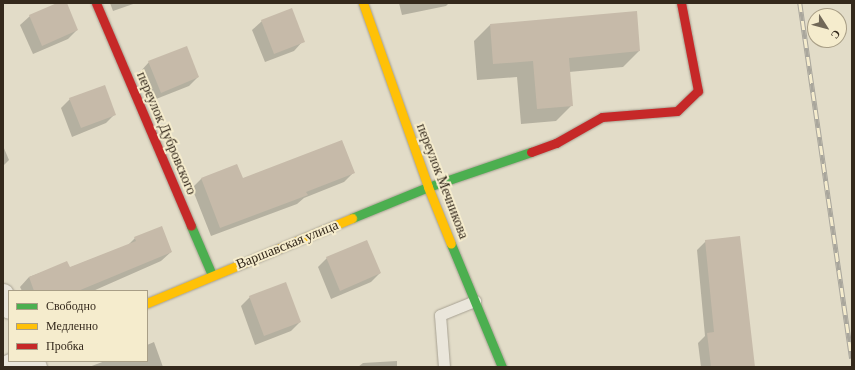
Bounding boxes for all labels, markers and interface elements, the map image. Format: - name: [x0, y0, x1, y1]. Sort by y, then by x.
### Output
- north arrow: [807, 8, 847, 48]
- text: С: [829, 28, 843, 41]
- street label: переулок Дубровского: [133, 69, 201, 197]
- street label: переулок Мечникова: [413, 121, 473, 241]
- street label: Варшавская улица: [233, 216, 341, 272]
- legend: [8, 290, 148, 362]
- text: Свободно: [46, 299, 96, 313]
- text: Медленно: [46, 319, 98, 333]
- text: Пробка: [46, 339, 84, 353]

